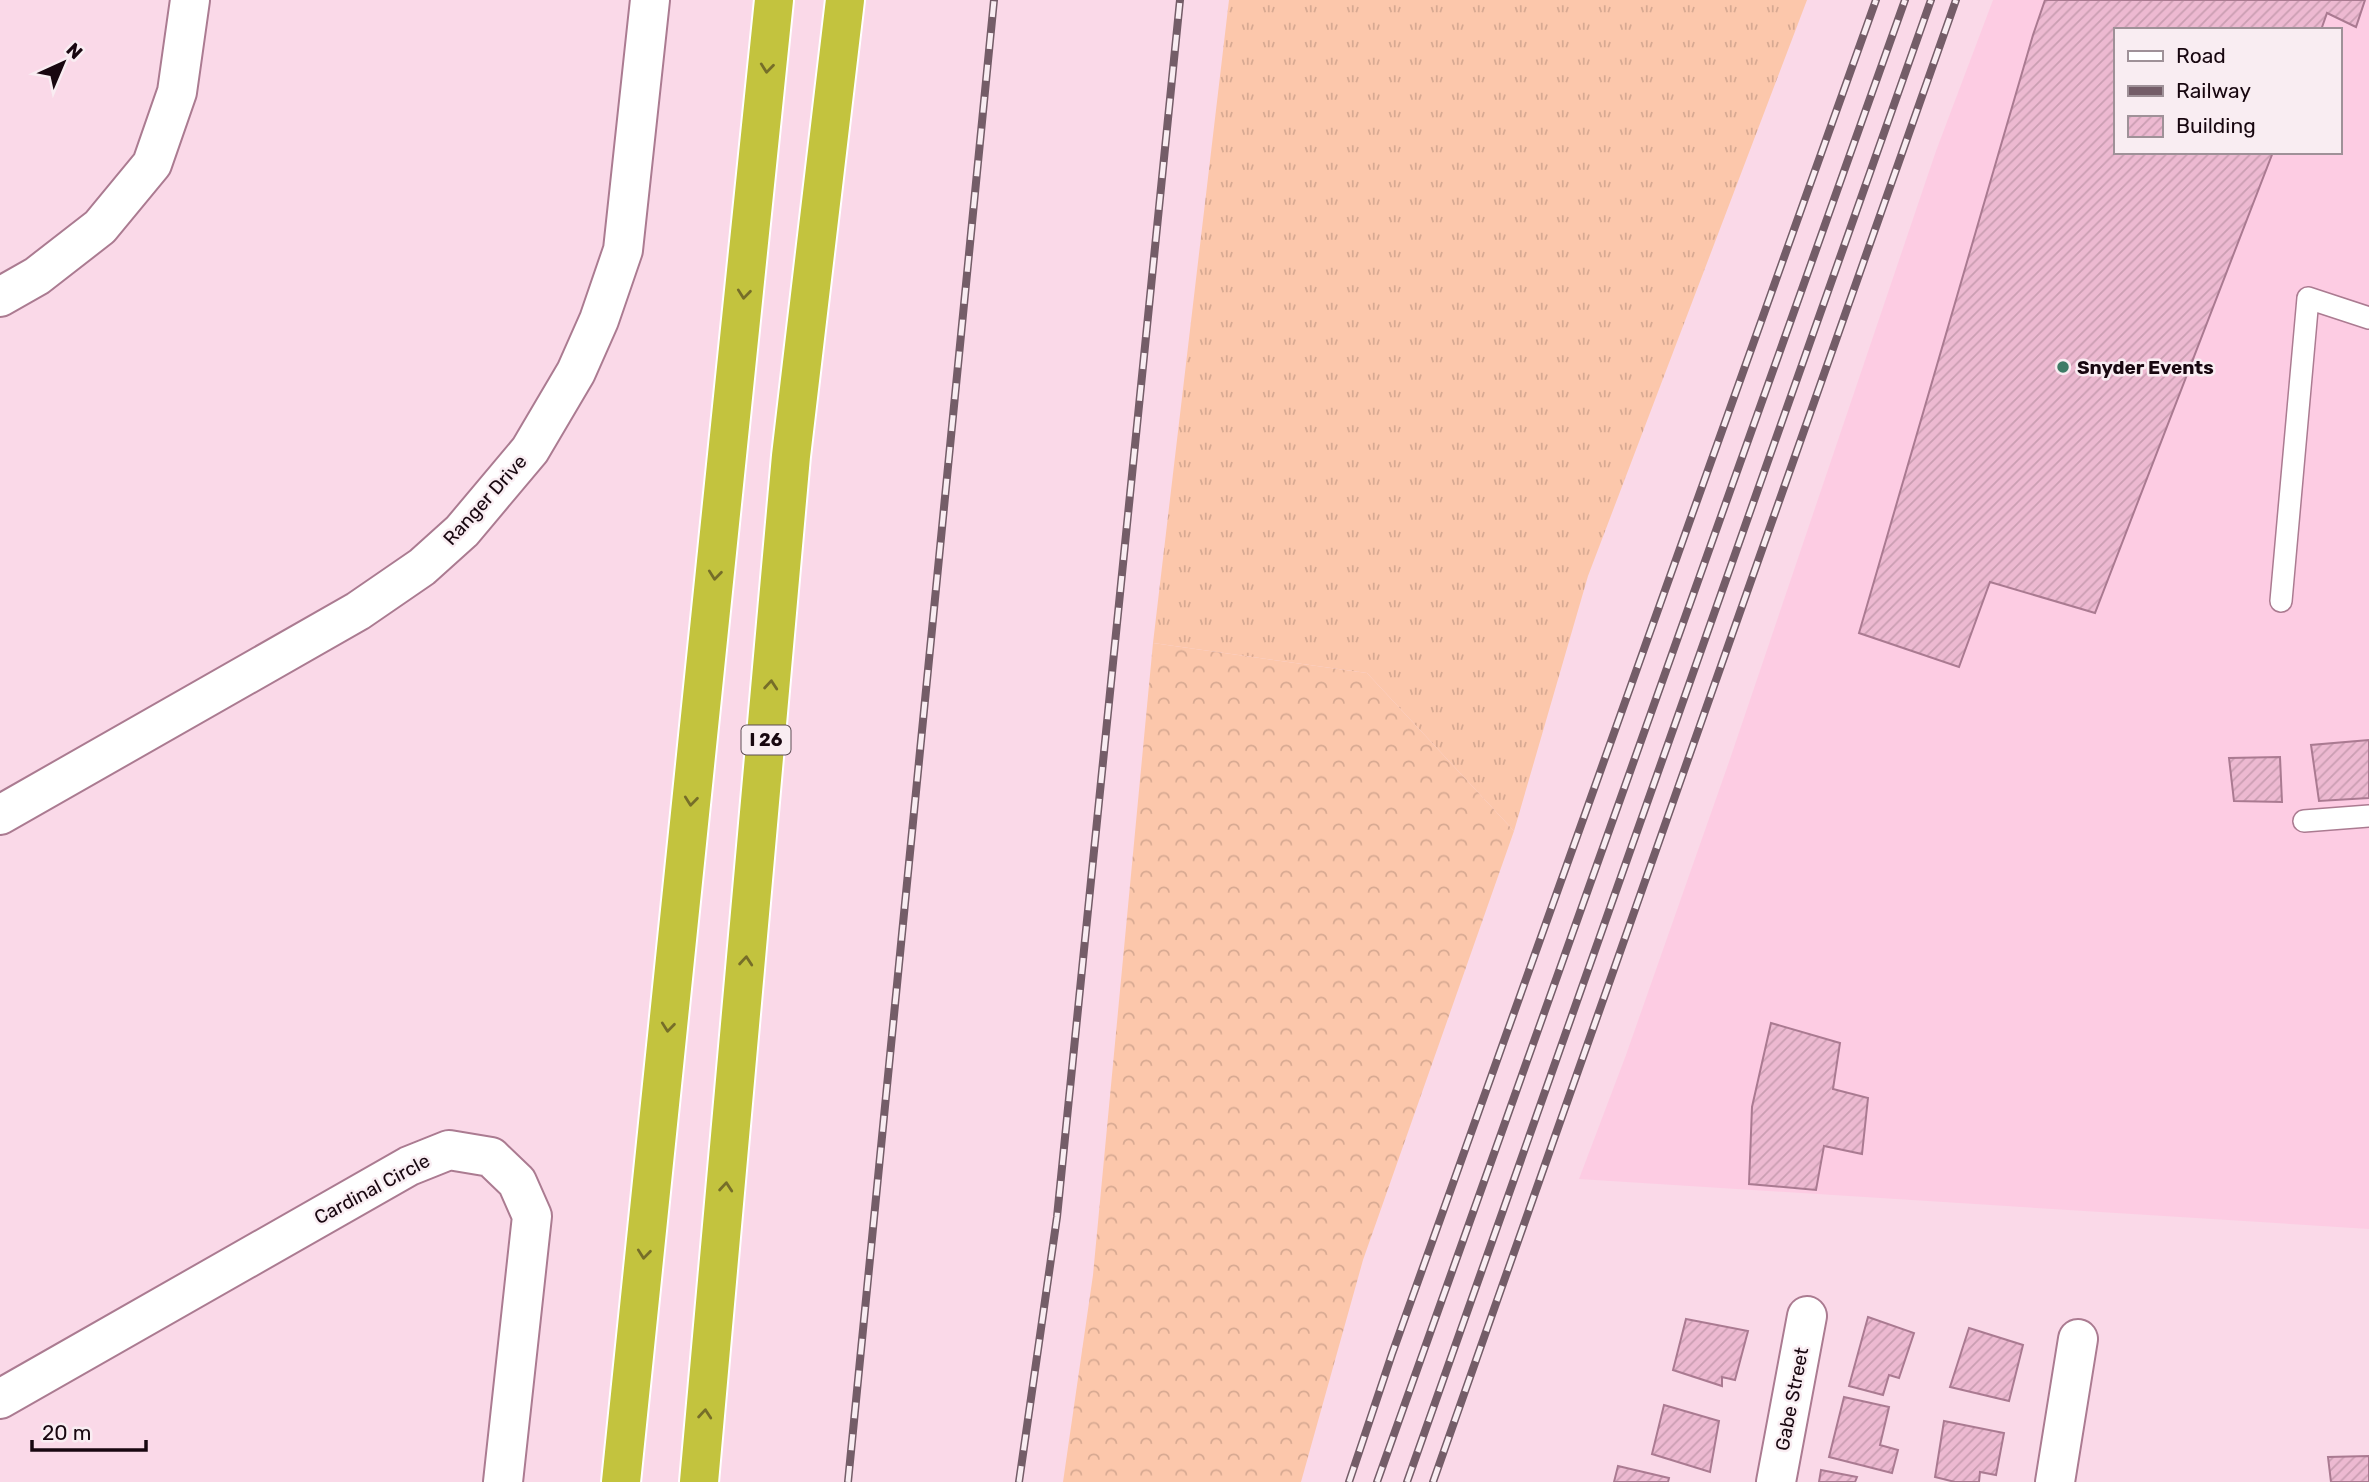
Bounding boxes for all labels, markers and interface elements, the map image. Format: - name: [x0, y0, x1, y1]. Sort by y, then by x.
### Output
- north arrow: [28, 28, 98, 98]
- legend: [2114, 28, 2341, 154]
- text: N: [62, 38, 87, 64]
- text: Road: [2176, 43, 2226, 68]
- one-way arrow: [760, 62, 775, 74]
- text: Railway: [2176, 78, 2251, 103]
- text: Building: [2176, 113, 2256, 138]
- one-way arrow: [737, 289, 752, 300]
- place label: Snyder Events: [2077, 356, 2214, 379]
- marker: Snyder Events: [2055, 359, 2071, 375]
- street label: Ranger Drive: [438, 450, 532, 550]
- one-way arrow: [708, 570, 723, 581]
- one-way arrow: [763, 680, 778, 691]
- road number: I 26: [742, 726, 790, 754]
- one-way arrow: [684, 795, 699, 807]
- one-way arrow: [738, 955, 753, 966]
- one-way arrow: [661, 1022, 676, 1033]
- street label: Cardinal Circle: [310, 1149, 434, 1229]
- one-way arrow: [718, 1182, 733, 1193]
- one-way arrow: [637, 1248, 652, 1260]
- street label: Gabe Street: [1771, 1345, 1813, 1453]
- scale bar: [32, 1408, 145, 1452]
- one-way arrow: [697, 1408, 712, 1419]
- text: 20 m: [42, 1420, 91, 1445]

